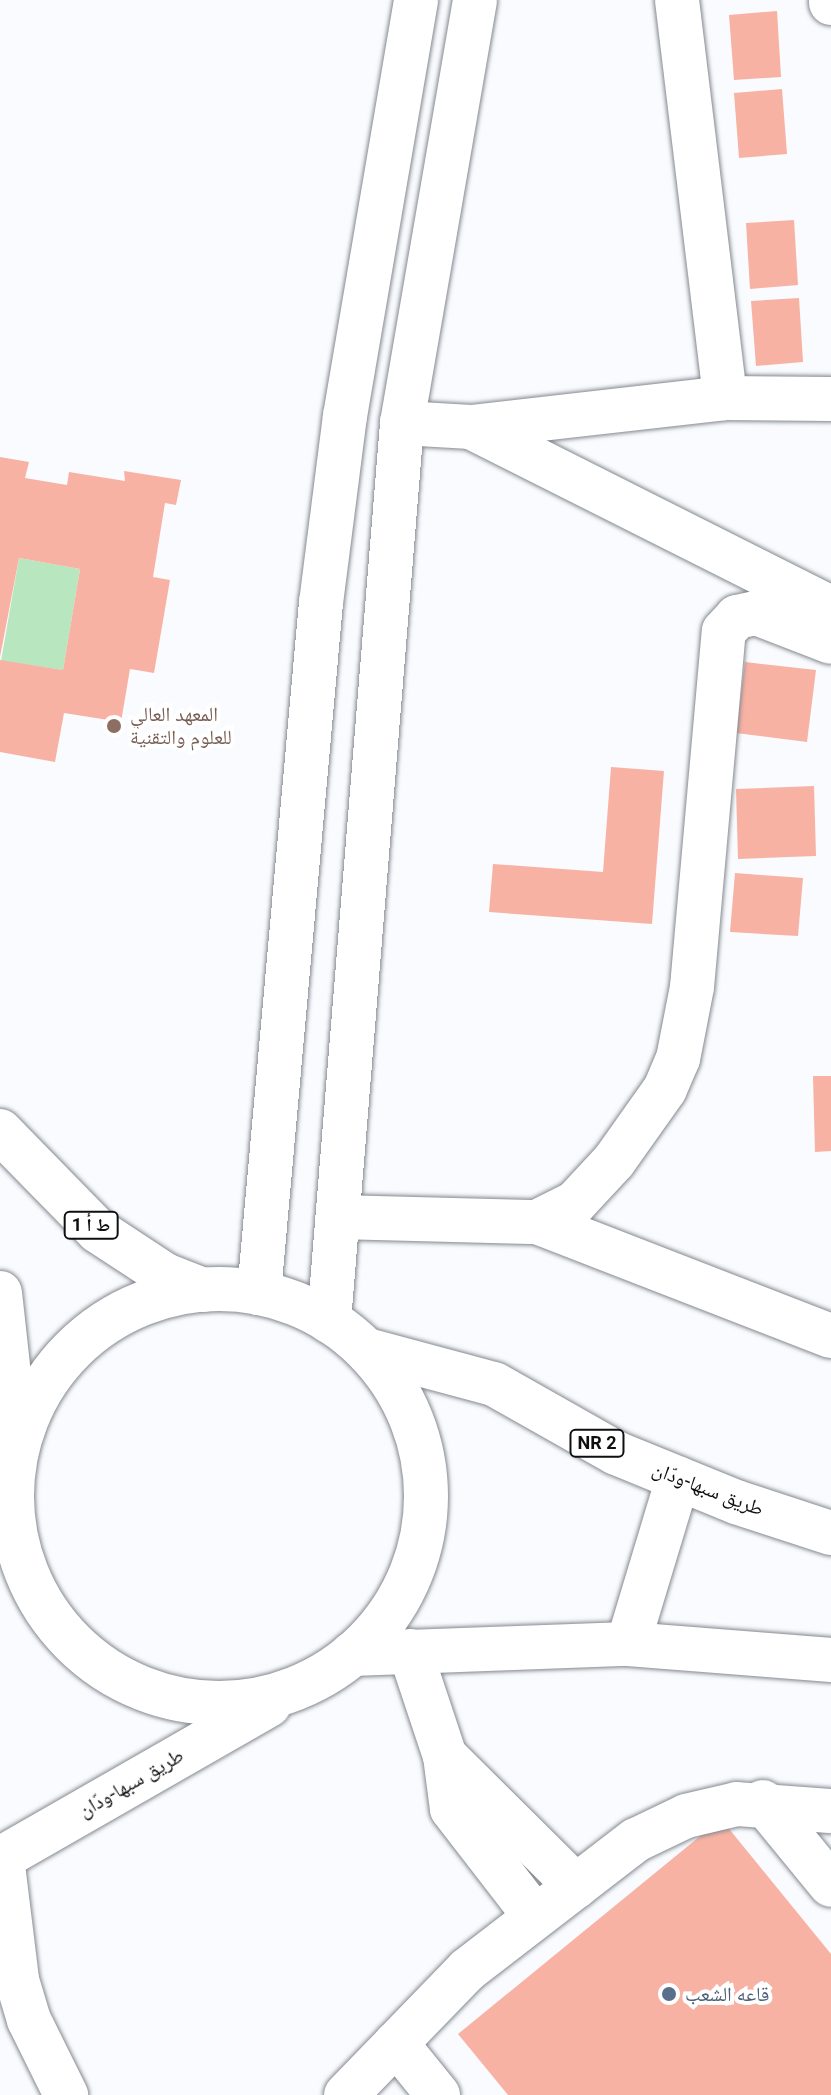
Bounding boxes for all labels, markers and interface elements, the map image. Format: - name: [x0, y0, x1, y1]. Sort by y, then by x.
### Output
- place label: المعهد العالي للعلوم والتقنية: [130, 702, 232, 749]
- marker: المعهد العالي للعلوم والتقنية: [105, 717, 123, 735]
- road number: ط أ 1: [63, 1211, 119, 1239]
- road number: NR 2: [569, 1429, 625, 1457]
- street label: طريق سبها-ودّان: [649, 1457, 767, 1521]
- street label: طريق سبها-ودّان: [74, 1743, 188, 1823]
- place label: قاعه الشعب: [685, 1982, 769, 2006]
- marker: قاعه الشعب: [660, 1985, 678, 2003]

